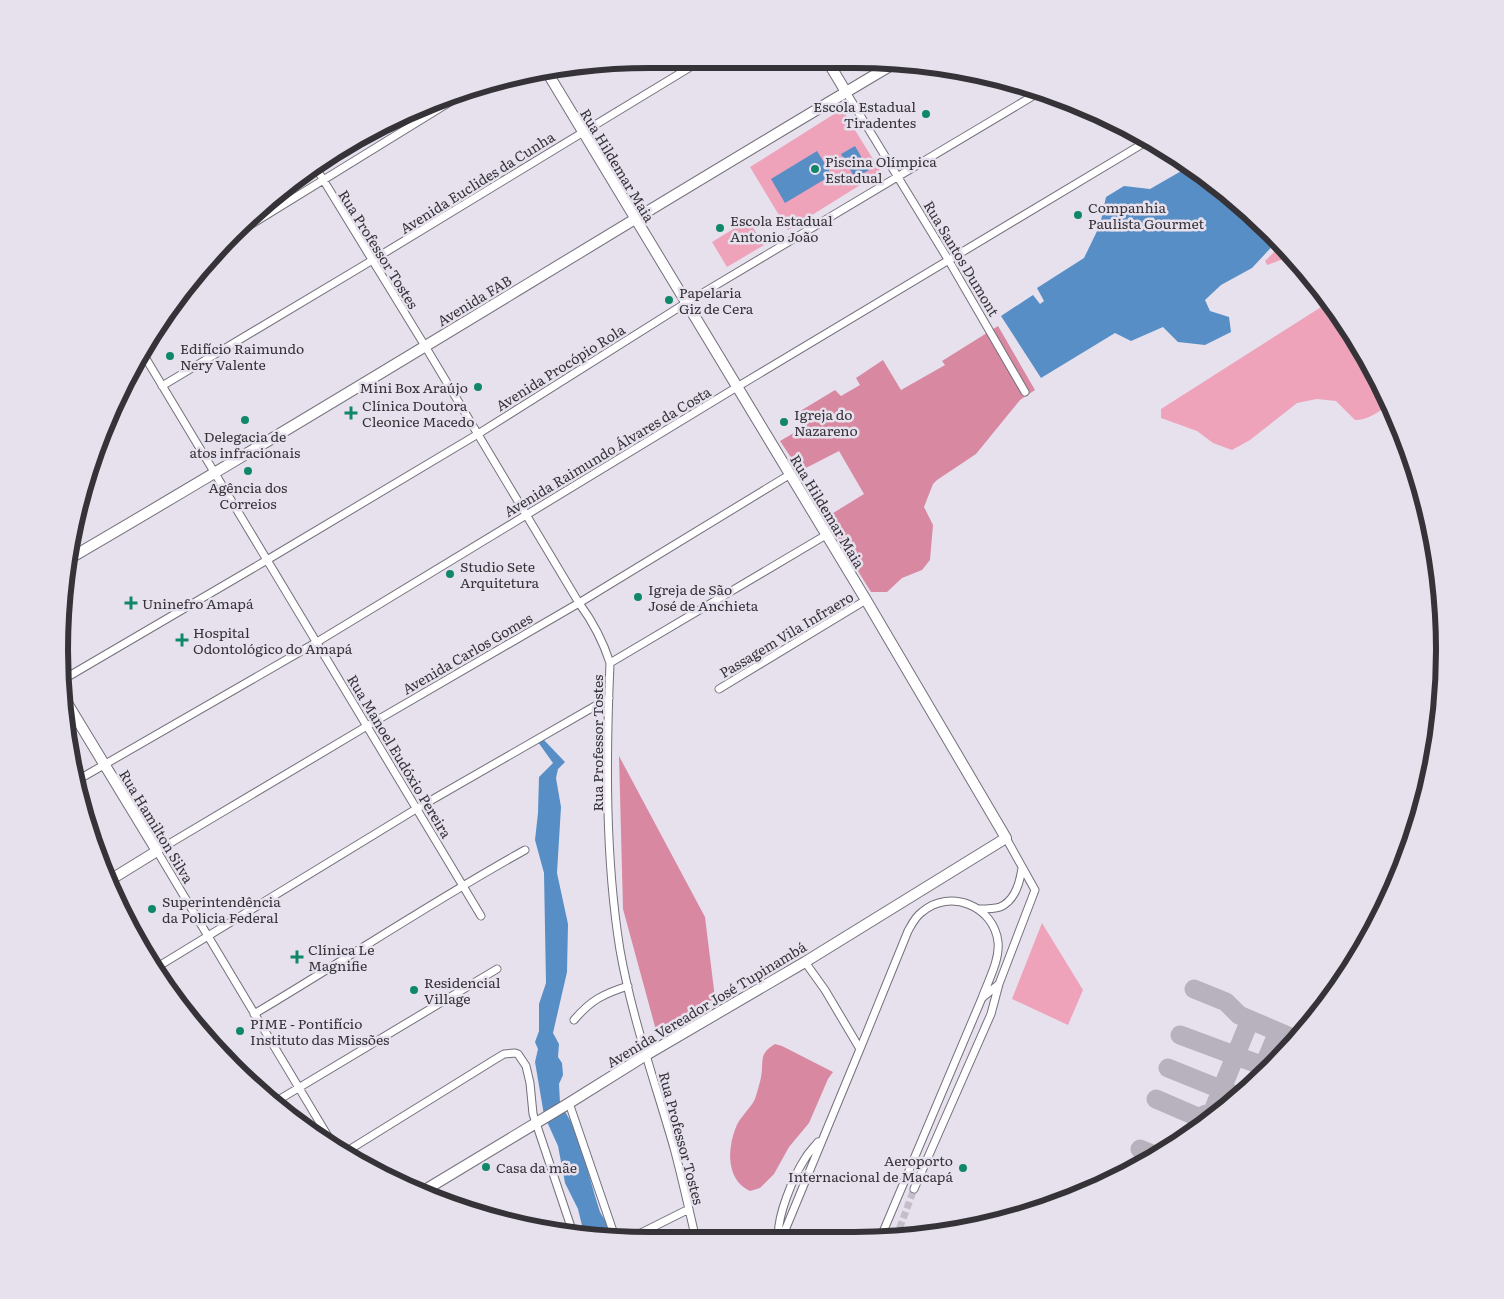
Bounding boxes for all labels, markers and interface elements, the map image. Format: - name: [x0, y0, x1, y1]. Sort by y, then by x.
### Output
- place label: Escola Estadual Tiradentes: [813, 96, 916, 132]
- street label: Rua Hildemar Maia: [576, 104, 660, 226]
- marker: Escola Estadual Tiradentes: [920, 108, 932, 120]
- street label: Avenida Euclides da Cunha: [396, 126, 559, 238]
- place label: Piscina Olímpica Estadual: [825, 151, 937, 187]
- marker: Piscina Olímpica Estadual: [809, 163, 821, 175]
- street label: Rua Professor Tostes: [334, 186, 424, 312]
- street label: Rua Santos Dumont: [920, 196, 1005, 320]
- place label: Companhia Paulista Gourmet: [1088, 197, 1205, 233]
- marker: Companhia Paulista Gourmet: [1072, 209, 1084, 221]
- place label: Escola Estadual Antonio João: [730, 210, 833, 246]
- marker: Escola Estadual Antonio João: [714, 222, 726, 234]
- street label: Avenida FAB: [433, 270, 515, 330]
- place label: Papelaria Giz de Cera: [679, 282, 754, 318]
- marker: Papelaria Giz de Cera: [663, 294, 675, 306]
- street label: Avenida Procópio Rola: [491, 319, 629, 415]
- place label: Edifício Raimundo Nery Valente: [180, 338, 304, 374]
- marker: Edifício Raimundo Nery Valente: [164, 350, 176, 362]
- place label: Mini Box Araújo: [360, 377, 468, 397]
- marker: Mini Box Araújo: [472, 381, 484, 393]
- street label: Avenida Raimundo Álvares da Costa: [500, 381, 715, 521]
- place label: Clínica Doutora Cleonice Macedo: [362, 395, 474, 431]
- place label: Igreja do Nazareno: [794, 404, 858, 440]
- marker: Clínica Doutora Cleonice Macedo: [344, 406, 358, 420]
- marker: Delegacia de atos infracionais: [239, 414, 251, 426]
- marker: Igreja do Nazareno: [778, 416, 790, 428]
- place label: Delegacia de atos infracionais: [190, 426, 300, 462]
- street label: Rua Hildemar Maia: [786, 450, 870, 572]
- marker: Agência dos Correios: [242, 465, 254, 477]
- place label: Agência dos Correios: [209, 477, 287, 513]
- place label: Studio Sete Arquitetura: [460, 556, 540, 592]
- marker: Studio Sete Arquitetura: [444, 568, 456, 580]
- place label: Igreja de São José de Anchieta: [648, 579, 759, 615]
- street label: Passagem Vila Infraero: [715, 586, 857, 682]
- marker: Igreja de São José de Anchieta: [632, 591, 644, 603]
- place label: Uninefro Amapá: [142, 593, 254, 613]
- marker: Uninefro Amapá: [124, 596, 138, 610]
- street label: Avenida Carlos Gomes: [398, 607, 536, 699]
- place label: Hospital Odontológico do Amapá: [193, 622, 353, 658]
- marker: Hospital Odontológico do Amapá: [175, 633, 189, 647]
- street label: Rua Manoel Eudóxio Pereira: [343, 670, 457, 842]
- street label: Rua Professor Tostes: [587, 675, 607, 811]
- street label: Rua Hamilton Silva: [115, 765, 199, 887]
- place label: Superintendência da Policia Federal: [162, 891, 281, 927]
- marker: Superintendência da Policia Federal: [146, 903, 158, 915]
- street label: Avenida Vereador José Tupinambá: [602, 936, 810, 1072]
- place label: Clínica Le Magnifie: [308, 939, 374, 975]
- marker: Clínica Le Magnifie: [290, 950, 304, 964]
- place label: Residencial Village: [424, 972, 501, 1008]
- marker: Residencial Village: [408, 984, 420, 996]
- place label: PIME - Pontifício Instituto das Missões: [250, 1013, 389, 1049]
- marker: PIME - Pontifício Instituto das Missões: [234, 1025, 246, 1037]
- street label: Rua Professor Tostes: [655, 1069, 709, 1207]
- place label: Aeroporto Internacional de Macapá: [788, 1150, 953, 1186]
- place label: Casa da mãe: [496, 1157, 577, 1177]
- marker: Casa da mãe: [480, 1161, 492, 1173]
- marker: Aeroporto Internacional de Macapá: [957, 1162, 969, 1174]

